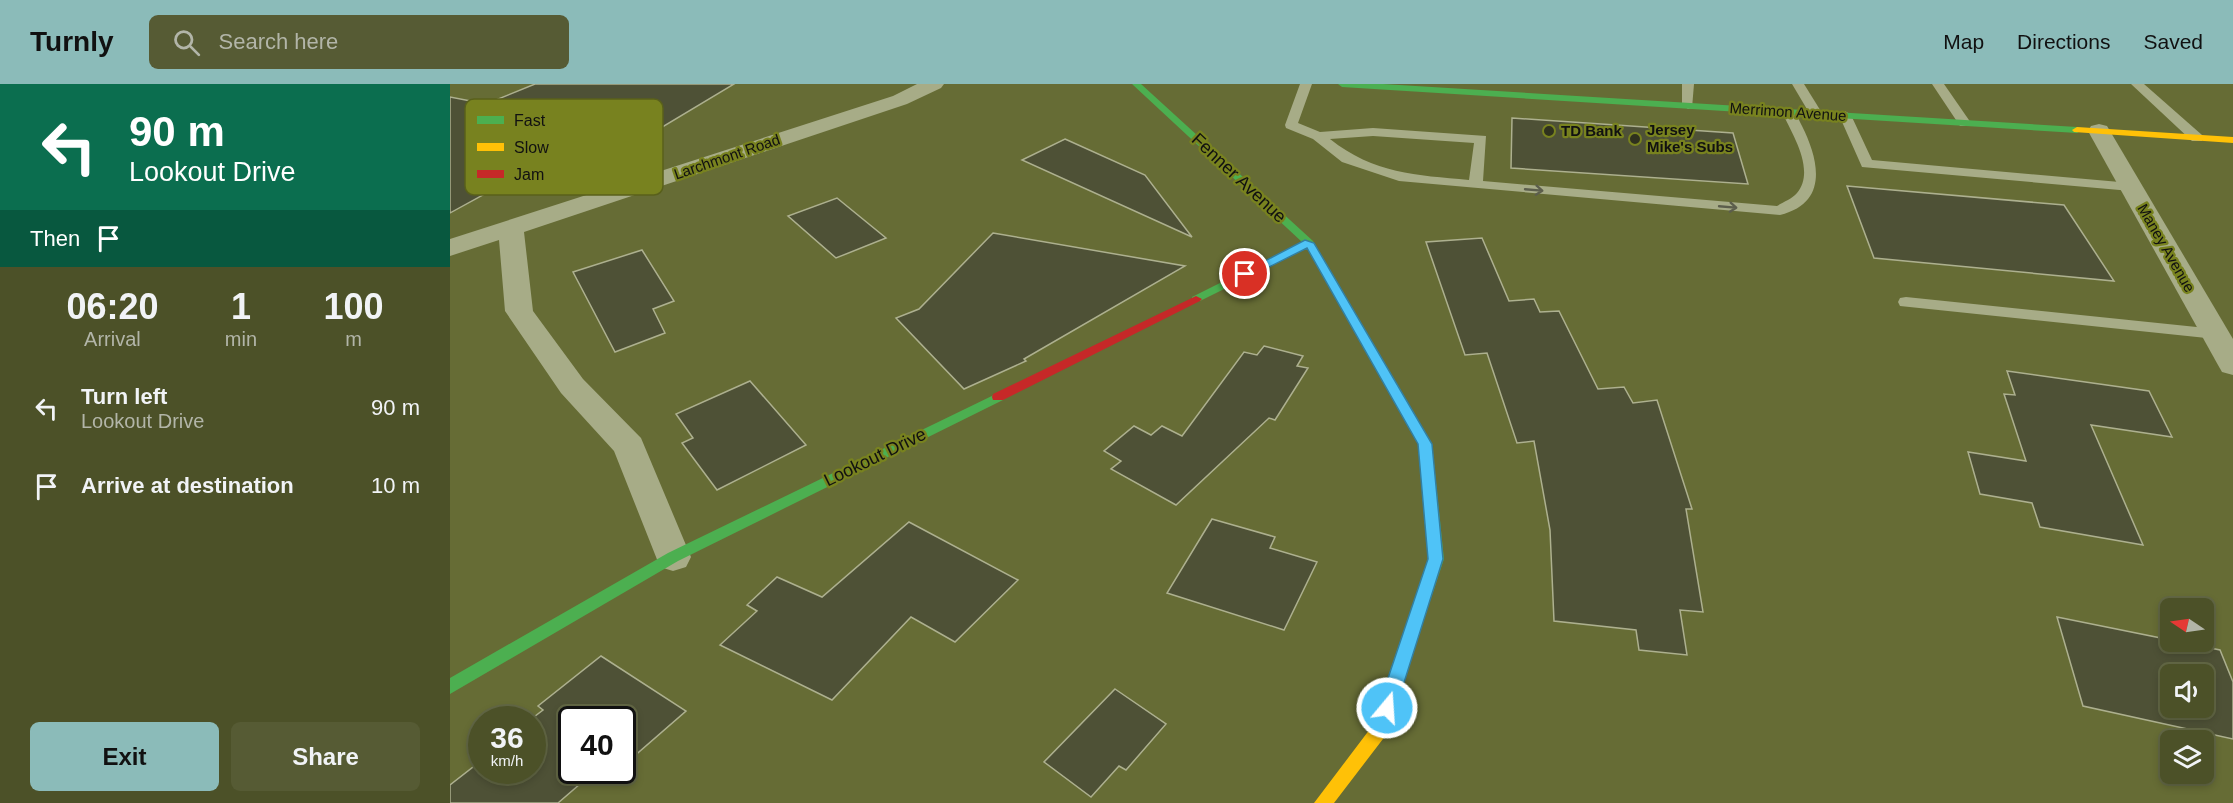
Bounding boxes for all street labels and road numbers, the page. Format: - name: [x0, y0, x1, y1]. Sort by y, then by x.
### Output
- street label: Merrimon Avenue: [1729, 99, 1847, 124]
- street label: Fenner Avenue: [1188, 129, 1290, 227]
- street label: Larchmont Road: [672, 130, 782, 183]
- street label: Maney Avenue: [2134, 201, 2199, 295]
- street label: Lookout Drive: [821, 424, 929, 490]

